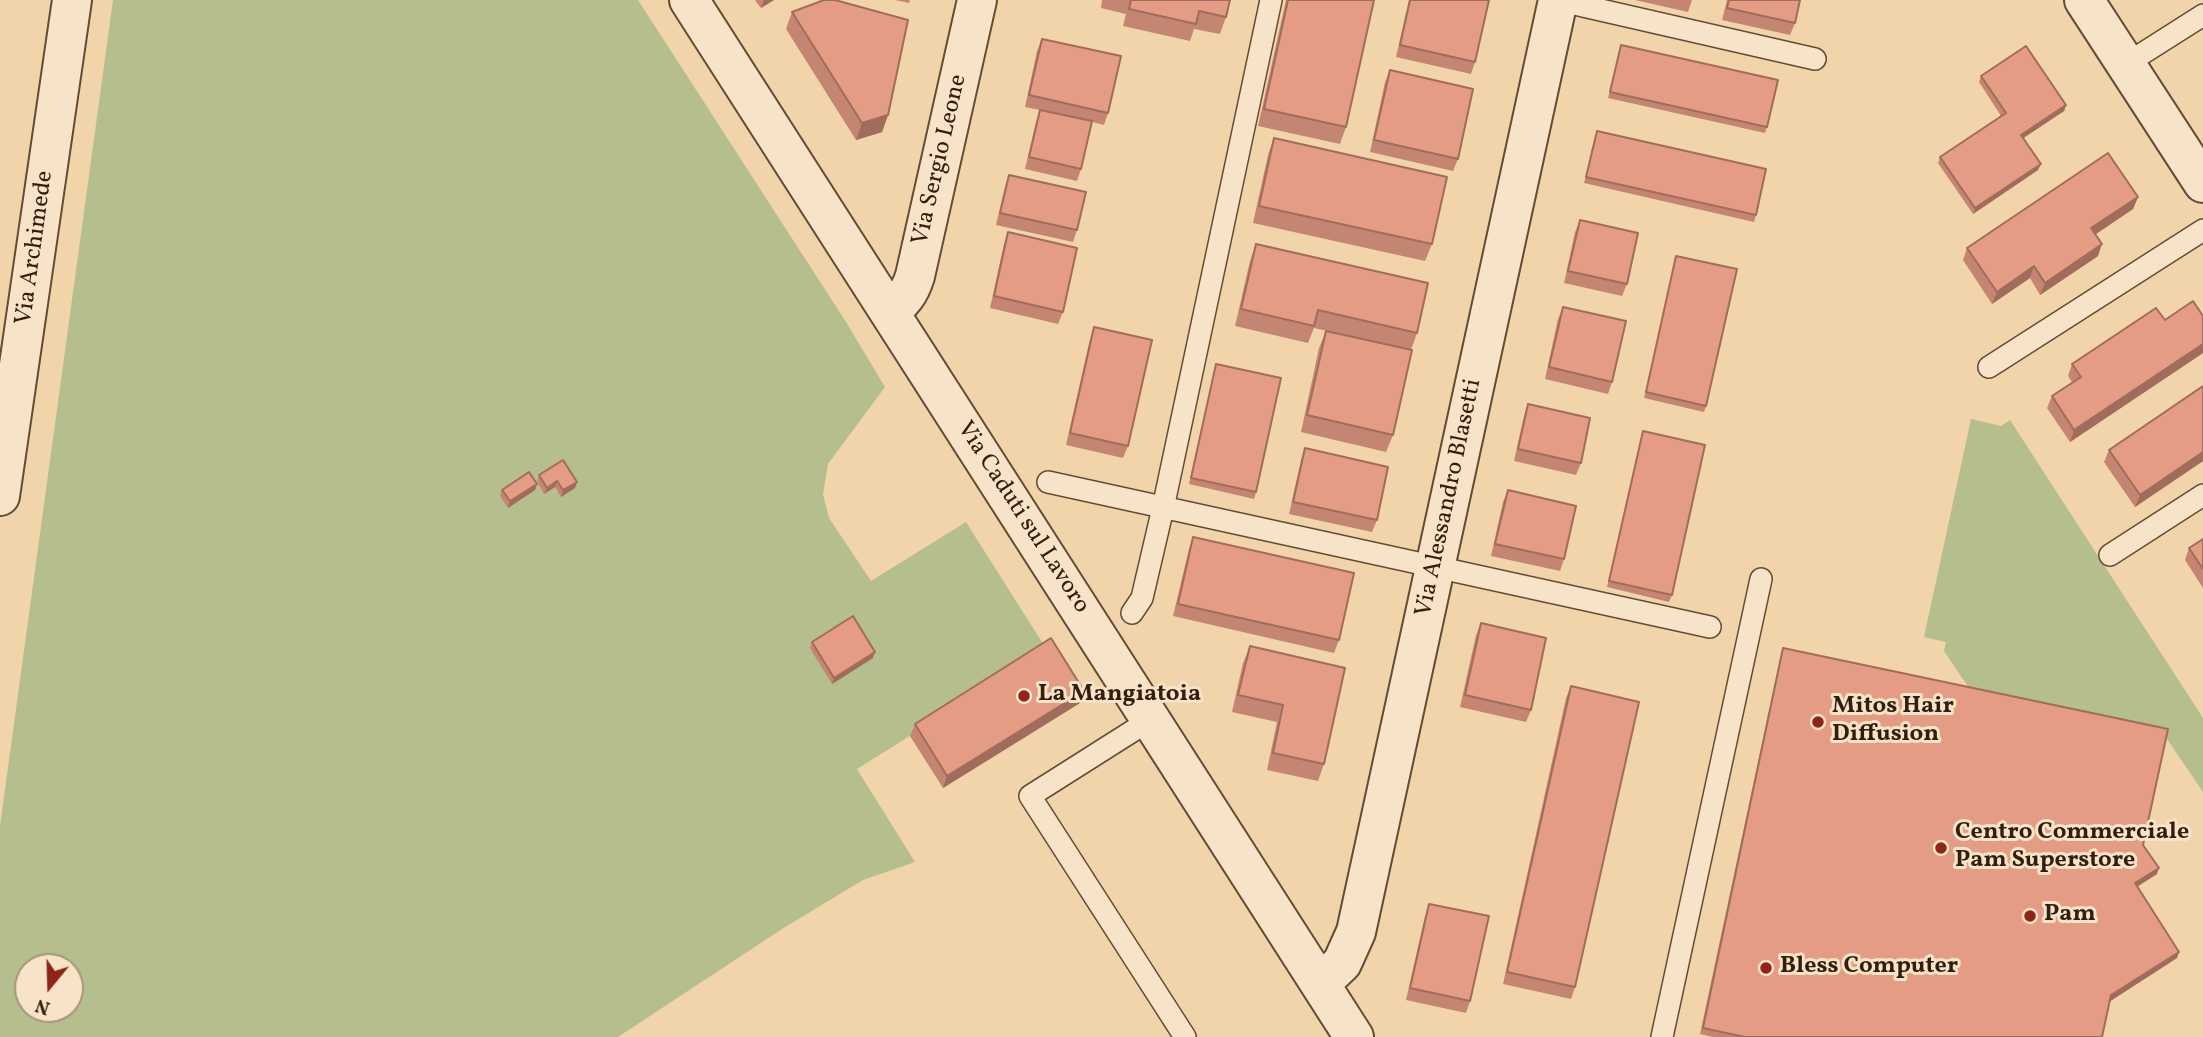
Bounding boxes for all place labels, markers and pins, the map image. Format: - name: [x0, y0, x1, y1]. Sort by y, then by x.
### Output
- place label: La Mangiatoia: [1038, 682, 1201, 710]
- marker: La Mangiatoia: [1016, 688, 1032, 704]
- place label: Mitos Hair Diffusion: [1832, 694, 1954, 750]
- marker: Mitos Hair Diffusion: [1810, 714, 1826, 730]
- place label: Centro Commerciale Pam Superstore: [1955, 820, 2189, 876]
- marker: Centro Commerciale Pam Superstore: [1933, 840, 1949, 856]
- place label: Pam: [2044, 902, 2096, 930]
- marker: Pam: [2022, 908, 2038, 924]
- place label: Bless Computer: [1780, 954, 1958, 982]
- marker: Bless Computer: [1758, 960, 1774, 976]

